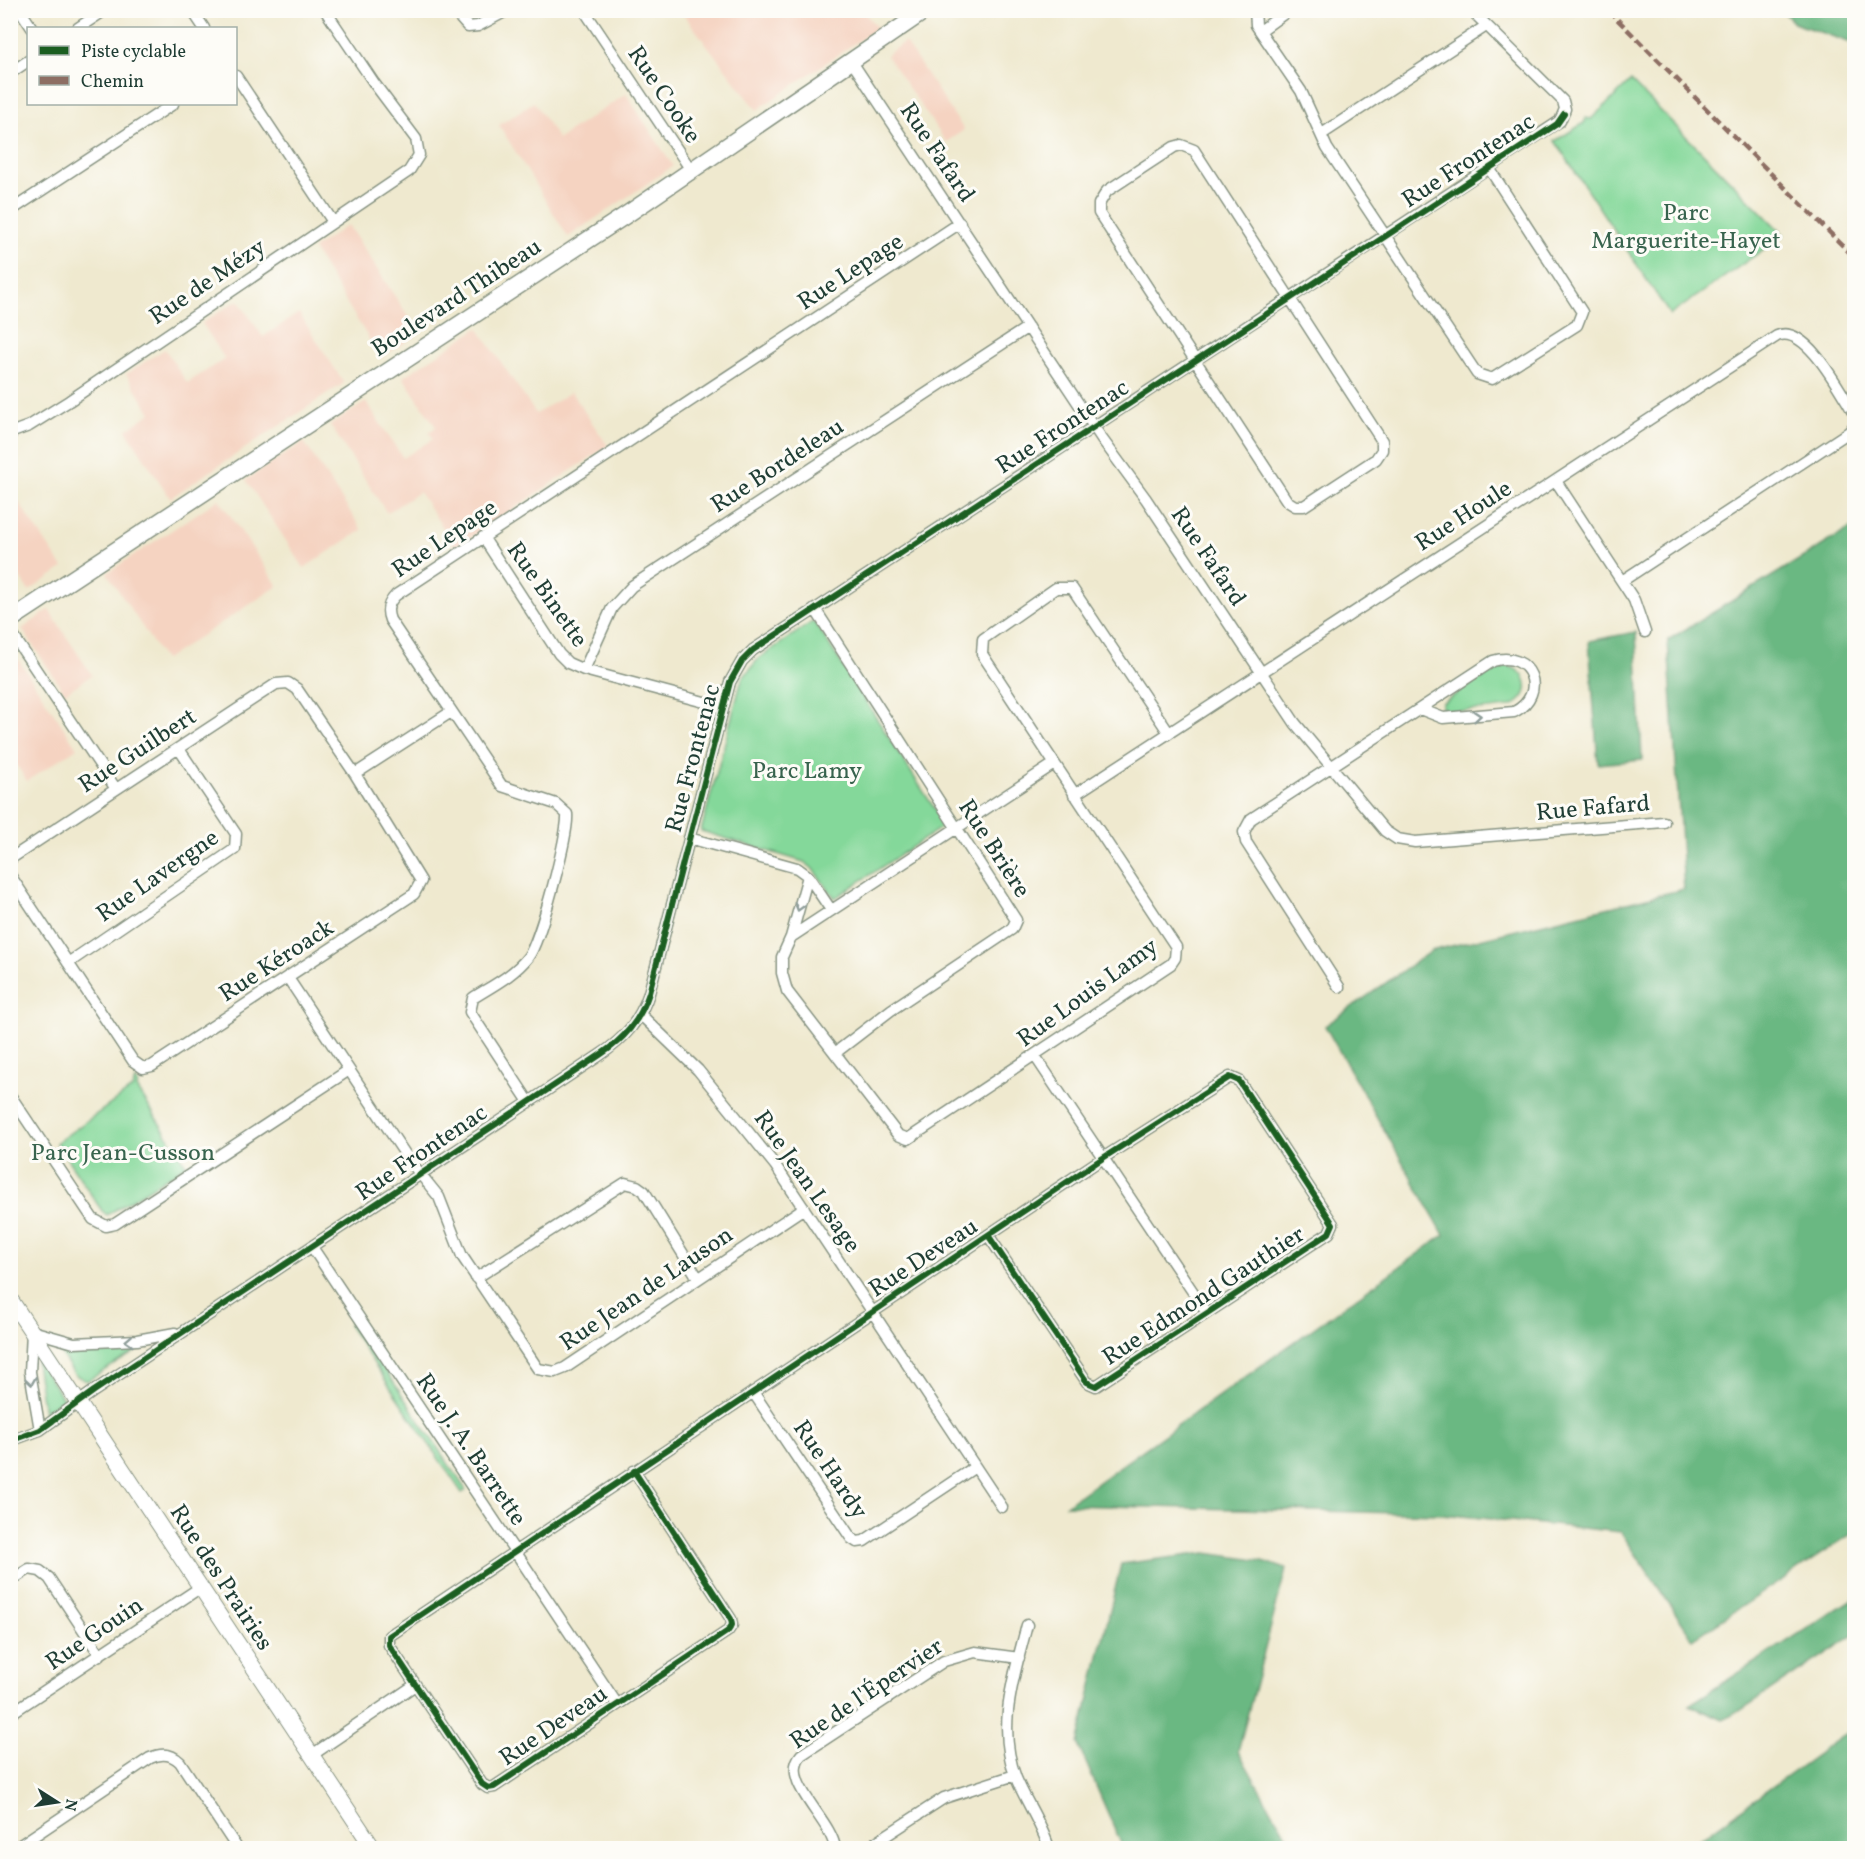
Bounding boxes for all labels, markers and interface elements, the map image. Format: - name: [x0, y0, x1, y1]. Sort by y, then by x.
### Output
- legend: [27, 27, 237, 105]
- text: Piste cyclable: [81, 40, 186, 65]
- street label: Rue Cooke: [618, 40, 709, 151]
- text: Chemin: [81, 70, 144, 95]
- street label: Rue Fafard: [890, 96, 982, 210]
- street label: Rue Frontenac: [1396, 106, 1542, 217]
- park label: Parc Marguerite-Hayet: [1591, 197, 1781, 259]
- street label: Rue Lepage: [791, 226, 911, 320]
- street label: Rue de Mézy: [143, 231, 273, 334]
- street label: Boulevard Thibeau: [365, 231, 549, 367]
- street label: Rue Frontenac: [990, 372, 1136, 483]
- street label: Rue Bordeleau: [705, 411, 851, 523]
- street label: Rue Houle: [1409, 473, 1519, 561]
- street label: Rue Lepage: [386, 492, 504, 587]
- street label: Rue Fafard: [1161, 500, 1253, 614]
- street label: Rue Binette: [498, 536, 595, 655]
- street label: Rue Frontenac: [658, 680, 730, 837]
- street label: Rue Guilbert: [72, 701, 204, 803]
- one-way arrow: [1472, 709, 1481, 722]
- park label: Parc Lamy: [752, 755, 862, 789]
- street label: Rue Fafard: [1535, 787, 1651, 831]
- street label: Rue Brière: [949, 793, 1038, 905]
- street label: Rue Lavergne: [90, 822, 226, 931]
- one-way arrow: [794, 901, 806, 912]
- street label: Rue Kéroack: [213, 912, 341, 1012]
- street label: Rue Louis Lamy: [1011, 931, 1166, 1056]
- street label: Rue Frontenac: [349, 1097, 495, 1210]
- street label: Rue Jean Lesage: [744, 1104, 868, 1260]
- park label: Parc Jean-Cusson: [31, 1137, 215, 1171]
- street label: Rue Deveau: [863, 1211, 985, 1307]
- street label: Rue Edmond Gauthier: [1096, 1218, 1312, 1375]
- street label: Rue Jean de Lauson: [554, 1219, 741, 1360]
- one-way arrow: [124, 1334, 133, 1347]
- street label: Rue J. A. Barrette: [407, 1367, 534, 1533]
- one-way arrow: [25, 1376, 37, 1386]
- street label: Rue Hardy: [784, 1414, 875, 1526]
- street label: Rue des Prairies: [160, 1498, 280, 1658]
- street label: Rue Gouin: [39, 1589, 151, 1680]
- street label: Rue de l'Épervier: [784, 1631, 951, 1759]
- street label: Rue Deveau: [493, 1678, 615, 1775]
- north arrow: [27, 1772, 87, 1832]
- text: N: [58, 1797, 82, 1813]

